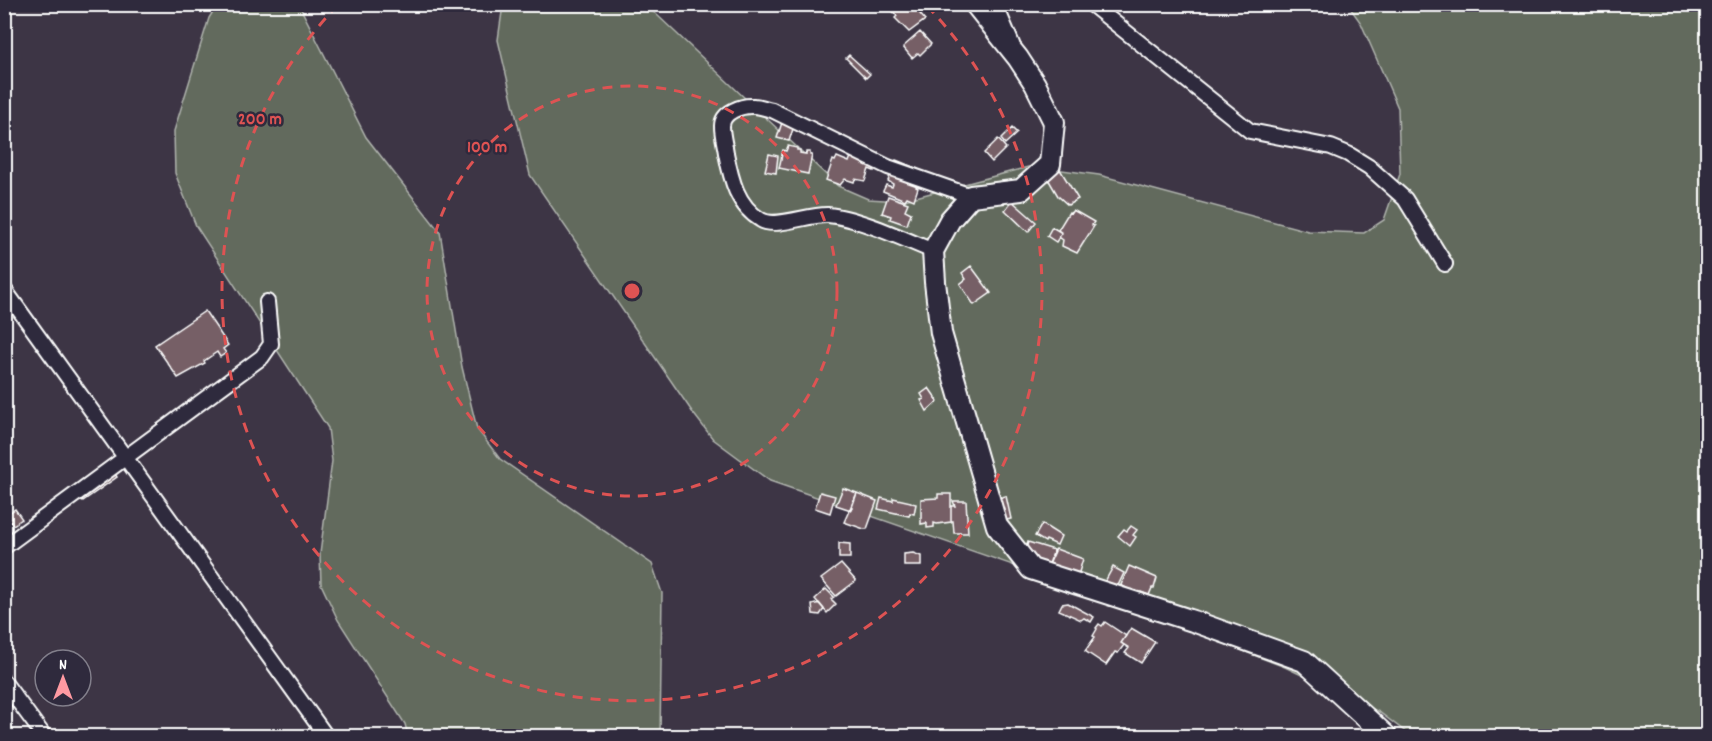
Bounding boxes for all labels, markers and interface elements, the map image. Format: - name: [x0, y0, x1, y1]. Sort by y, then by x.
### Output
- text: 200 m: [238, 108, 282, 133]
- text: 100 m: [467, 136, 507, 161]
- centre of rings: [622, 281, 642, 301]
- north arrow: [33, 648, 93, 708]
- text: N: [59, 654, 67, 677]

